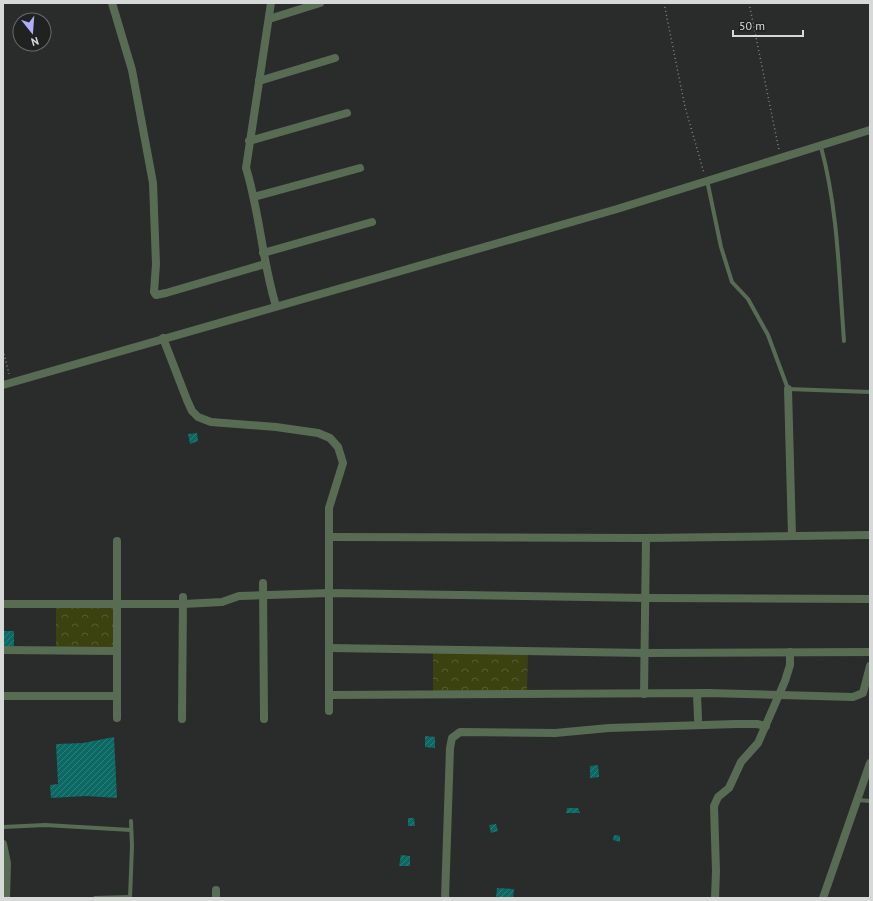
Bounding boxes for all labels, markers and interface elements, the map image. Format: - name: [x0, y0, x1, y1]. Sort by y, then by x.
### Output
- north arrow: [12, 12, 52, 52]
- scale bar: [733, 12, 803, 38]
- text: 50 m: [739, 18, 765, 33]
- text: N: [29, 34, 40, 49]

